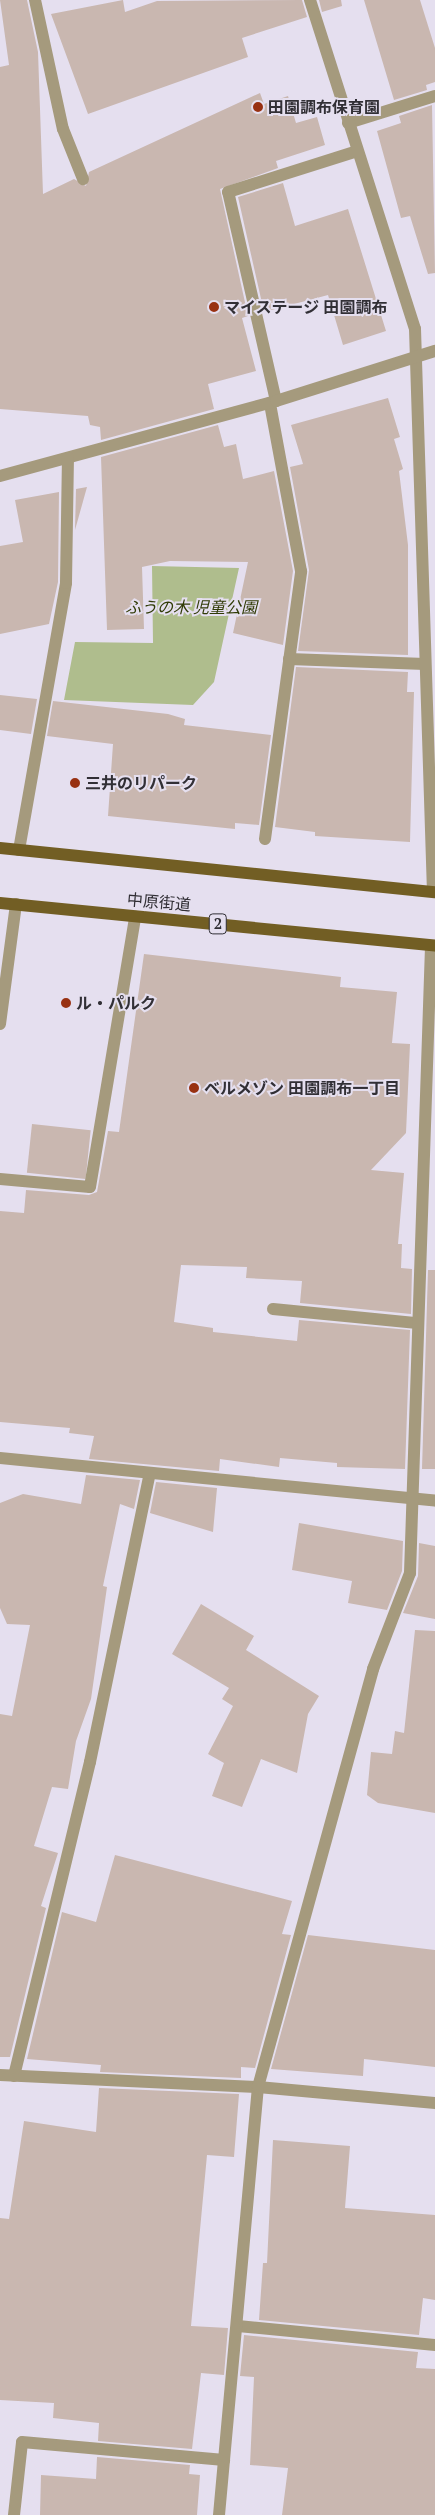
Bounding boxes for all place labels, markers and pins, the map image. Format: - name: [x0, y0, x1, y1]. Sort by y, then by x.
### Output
- place label: 田園調布保育園: [268, 97, 380, 117]
- marker: 田園調布保育園: [252, 101, 264, 113]
- place label: マイステージ 田園調布: [224, 297, 388, 317]
- marker: マイステージ 田園調布: [208, 301, 220, 313]
- place label: 三井のリパーク: [85, 773, 197, 793]
- marker: 三井のリパーク: [69, 777, 81, 789]
- place label: ル・パルク: [76, 993, 156, 1013]
- marker: ル・パルク: [60, 997, 72, 1009]
- place label: ベルメゾン 田園調布一丁目: [204, 1078, 400, 1098]
- marker: ベルメゾン 田園調布一丁目: [188, 1082, 200, 1094]

